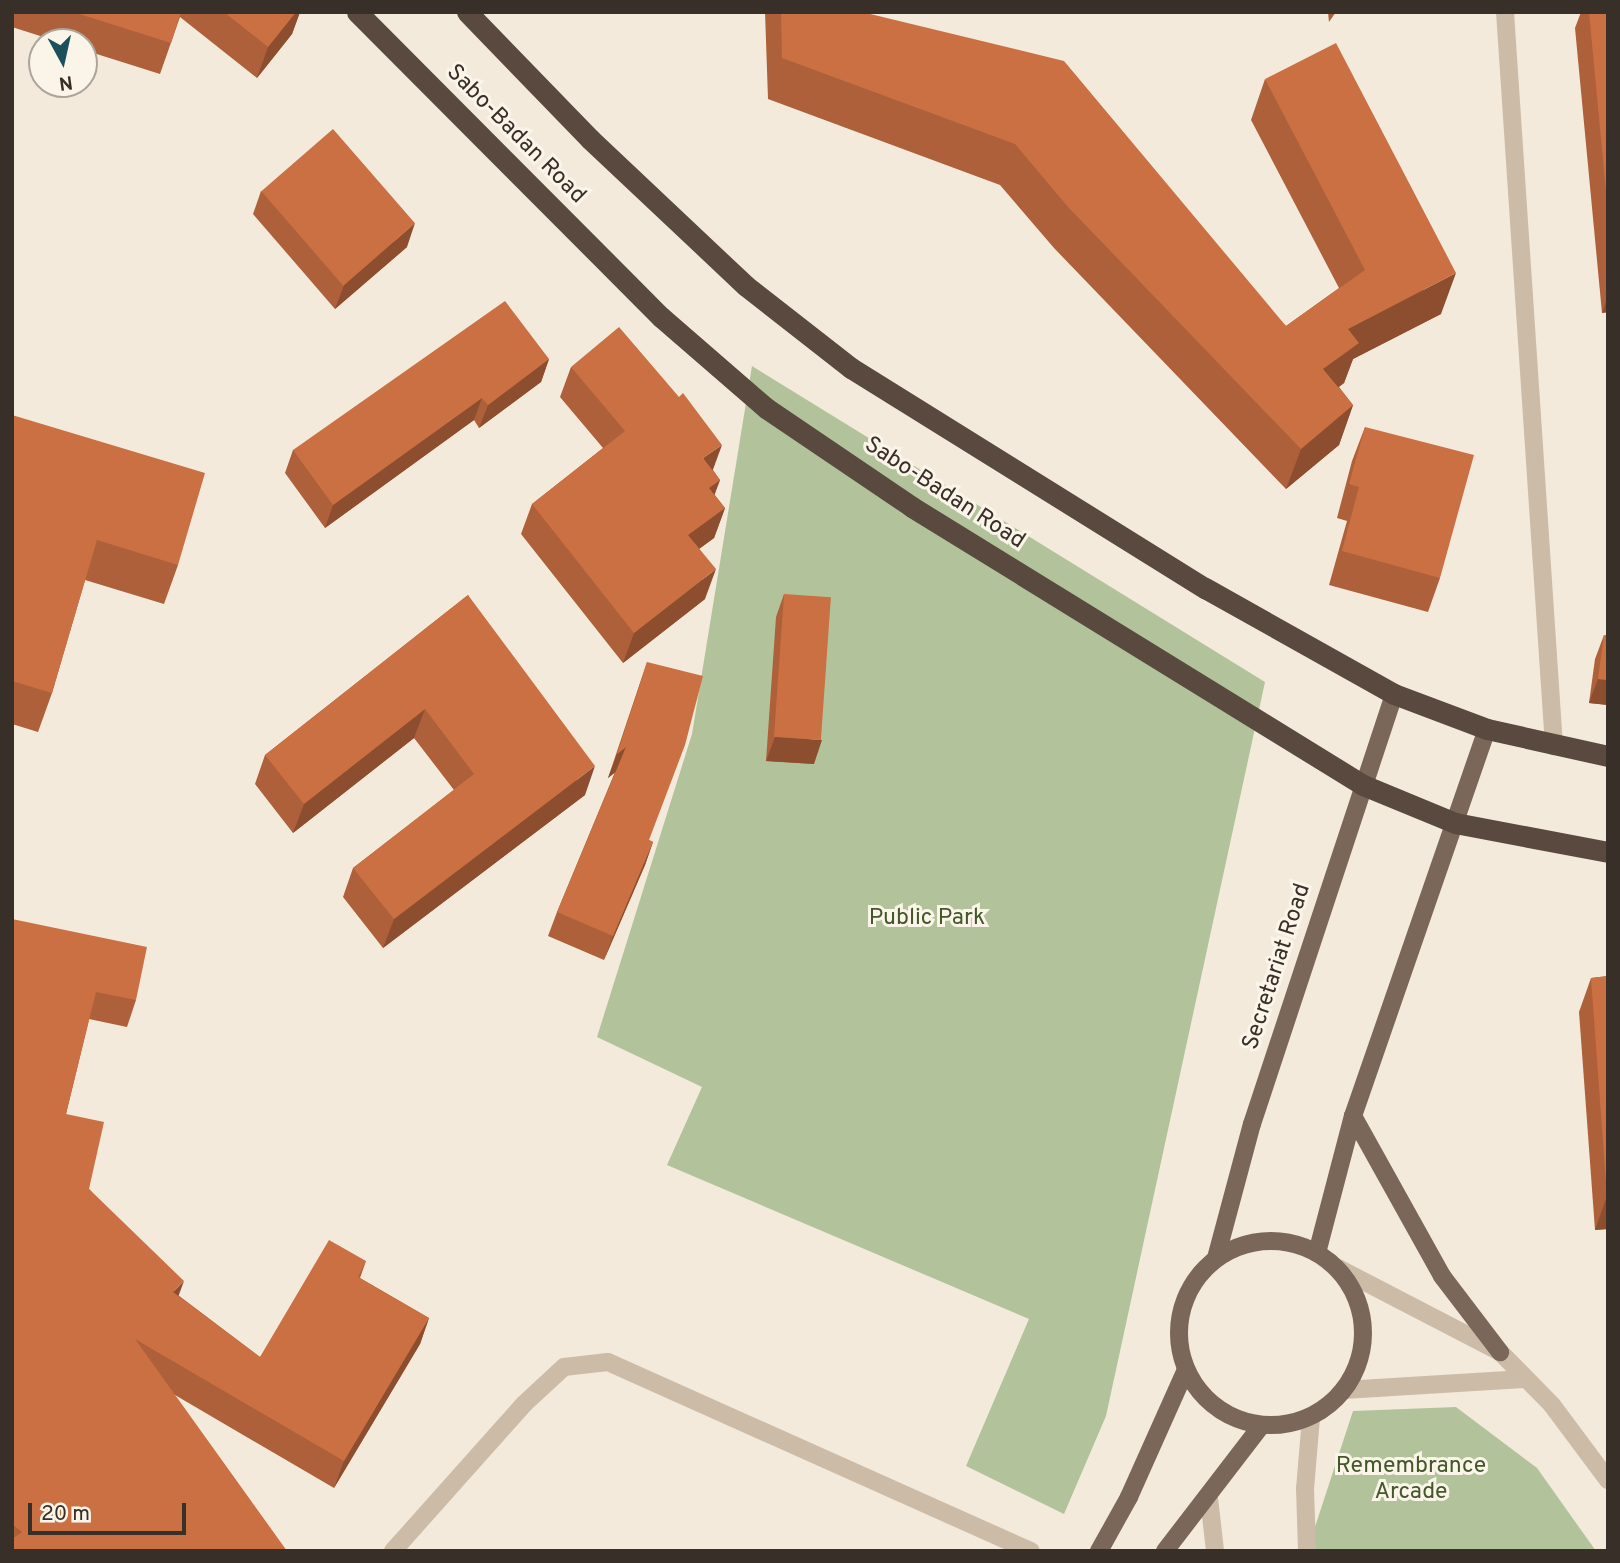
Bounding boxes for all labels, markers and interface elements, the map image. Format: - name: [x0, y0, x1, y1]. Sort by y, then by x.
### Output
- north arrow: [28, 28, 98, 98]
- street label: Sabo-Badan Road: [440, 60, 590, 210]
- text: N: [57, 69, 74, 95]
- street label: Sabo-Badan Road: [859, 432, 1029, 556]
- street label: Secretariat Road: [1238, 881, 1318, 1053]
- park label: Public Park: [869, 905, 985, 933]
- park label: Remembrance Arcade: [1336, 1453, 1486, 1507]
- scale bar: [32, 1490, 189, 1534]
- text: 20 m: [41, 1501, 90, 1528]

